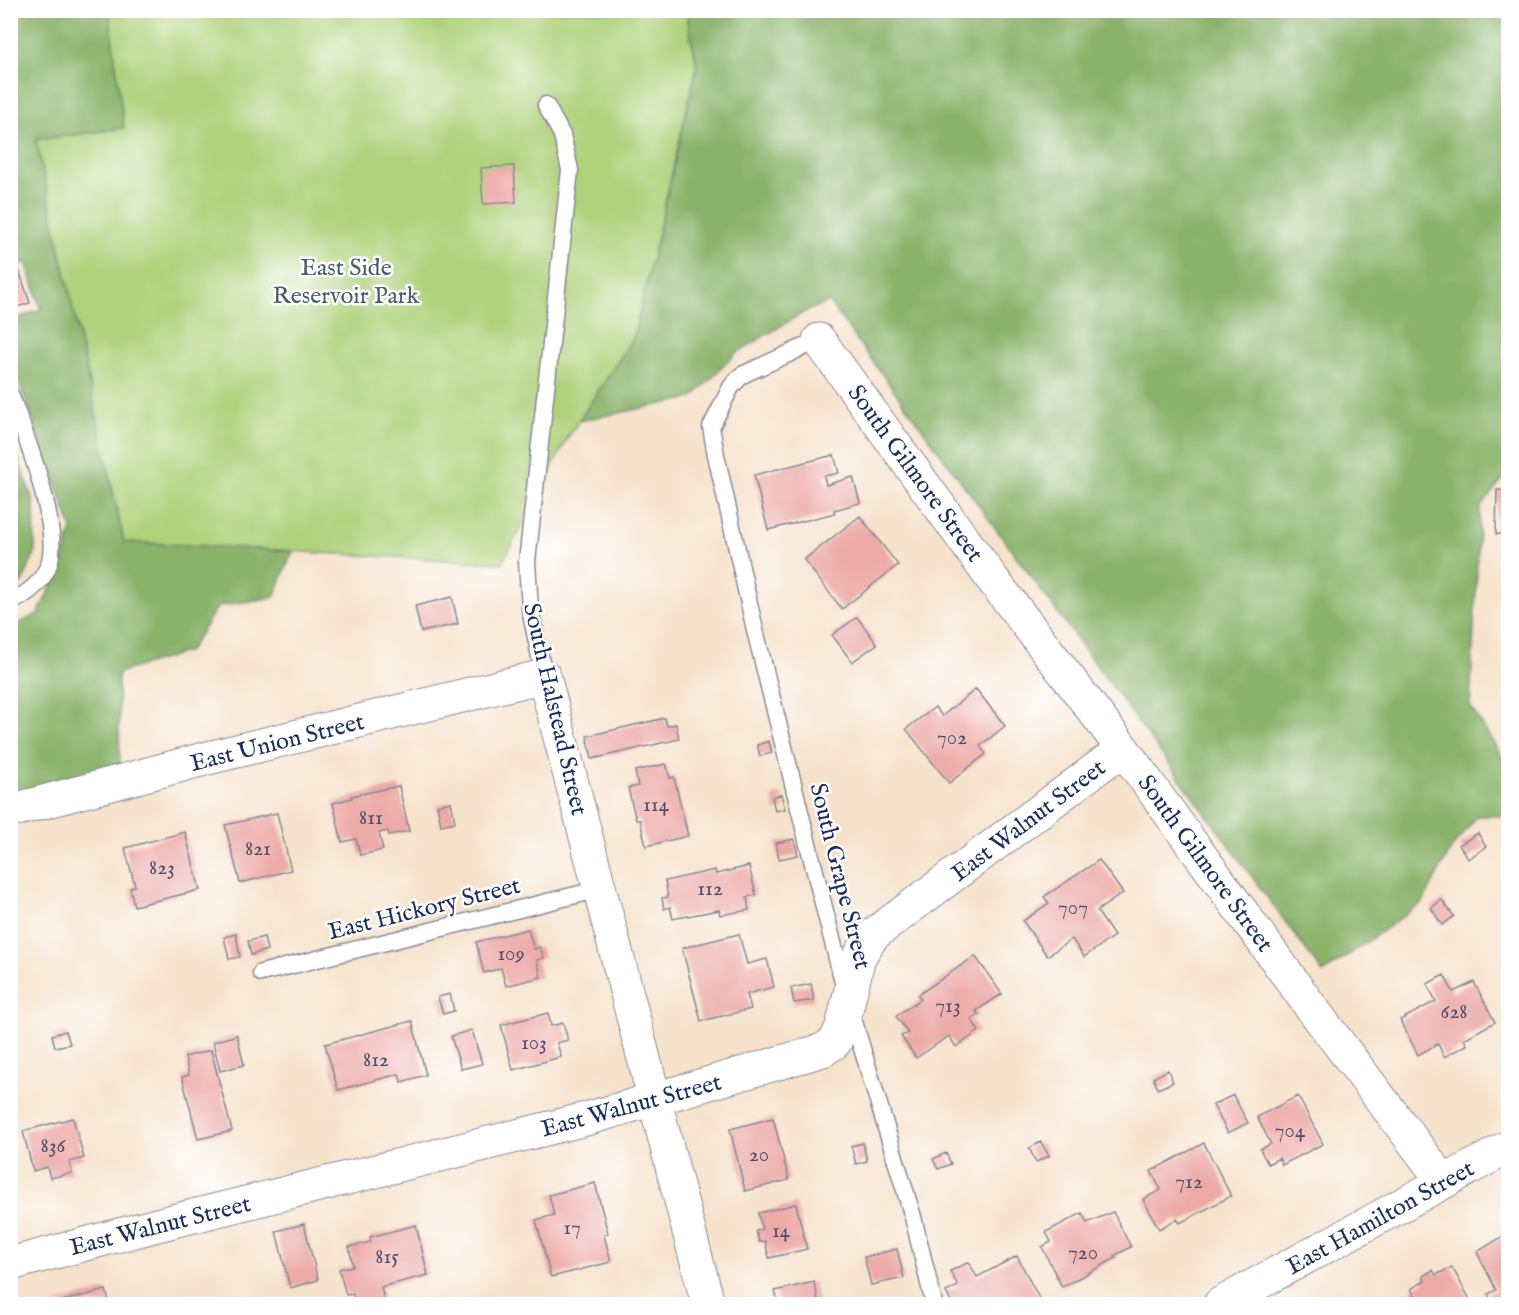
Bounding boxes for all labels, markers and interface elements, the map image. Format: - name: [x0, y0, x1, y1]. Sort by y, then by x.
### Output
- park label: East Side Reservoir Park: [273, 253, 420, 312]
- street label: South Gilmore Street: [840, 379, 990, 569]
- street label: South Halstead Street: [515, 600, 594, 819]
- street label: East Union Street: [187, 707, 368, 780]
- house number: 702: [937, 725, 967, 752]
- street label: East Walnut Street: [946, 753, 1112, 889]
- street label: South Gilmore Street: [1130, 769, 1280, 959]
- street label: South Grape Street: [801, 780, 878, 973]
- house number: 114: [643, 792, 670, 819]
- house number: 811: [359, 805, 383, 832]
- house number: 821: [245, 836, 271, 863]
- house number: 823: [149, 855, 175, 882]
- street label: East Hickory Street: [325, 871, 524, 948]
- house number: 112: [697, 876, 723, 903]
- house number: 707: [1058, 895, 1088, 922]
- house number: 109: [497, 941, 525, 968]
- house number: 713: [935, 993, 961, 1020]
- house number: 628: [1441, 999, 1467, 1026]
- house number: 103: [521, 1030, 547, 1057]
- house number: 812: [363, 1047, 389, 1074]
- street label: East Walnut Street: [538, 1067, 725, 1145]
- house number: 704: [1275, 1118, 1306, 1145]
- house number: 836: [41, 1133, 67, 1160]
- house number: 20: [749, 1142, 769, 1169]
- street label: East Hamilton Street: [1281, 1154, 1480, 1283]
- house number: 712: [1175, 1169, 1203, 1196]
- street label: East Walnut Street: [67, 1189, 254, 1264]
- house number: 17: [563, 1215, 581, 1242]
- house number: 14: [772, 1218, 791, 1245]
- house number: 720: [1068, 1240, 1098, 1267]
- house number: 815: [375, 1244, 399, 1271]

